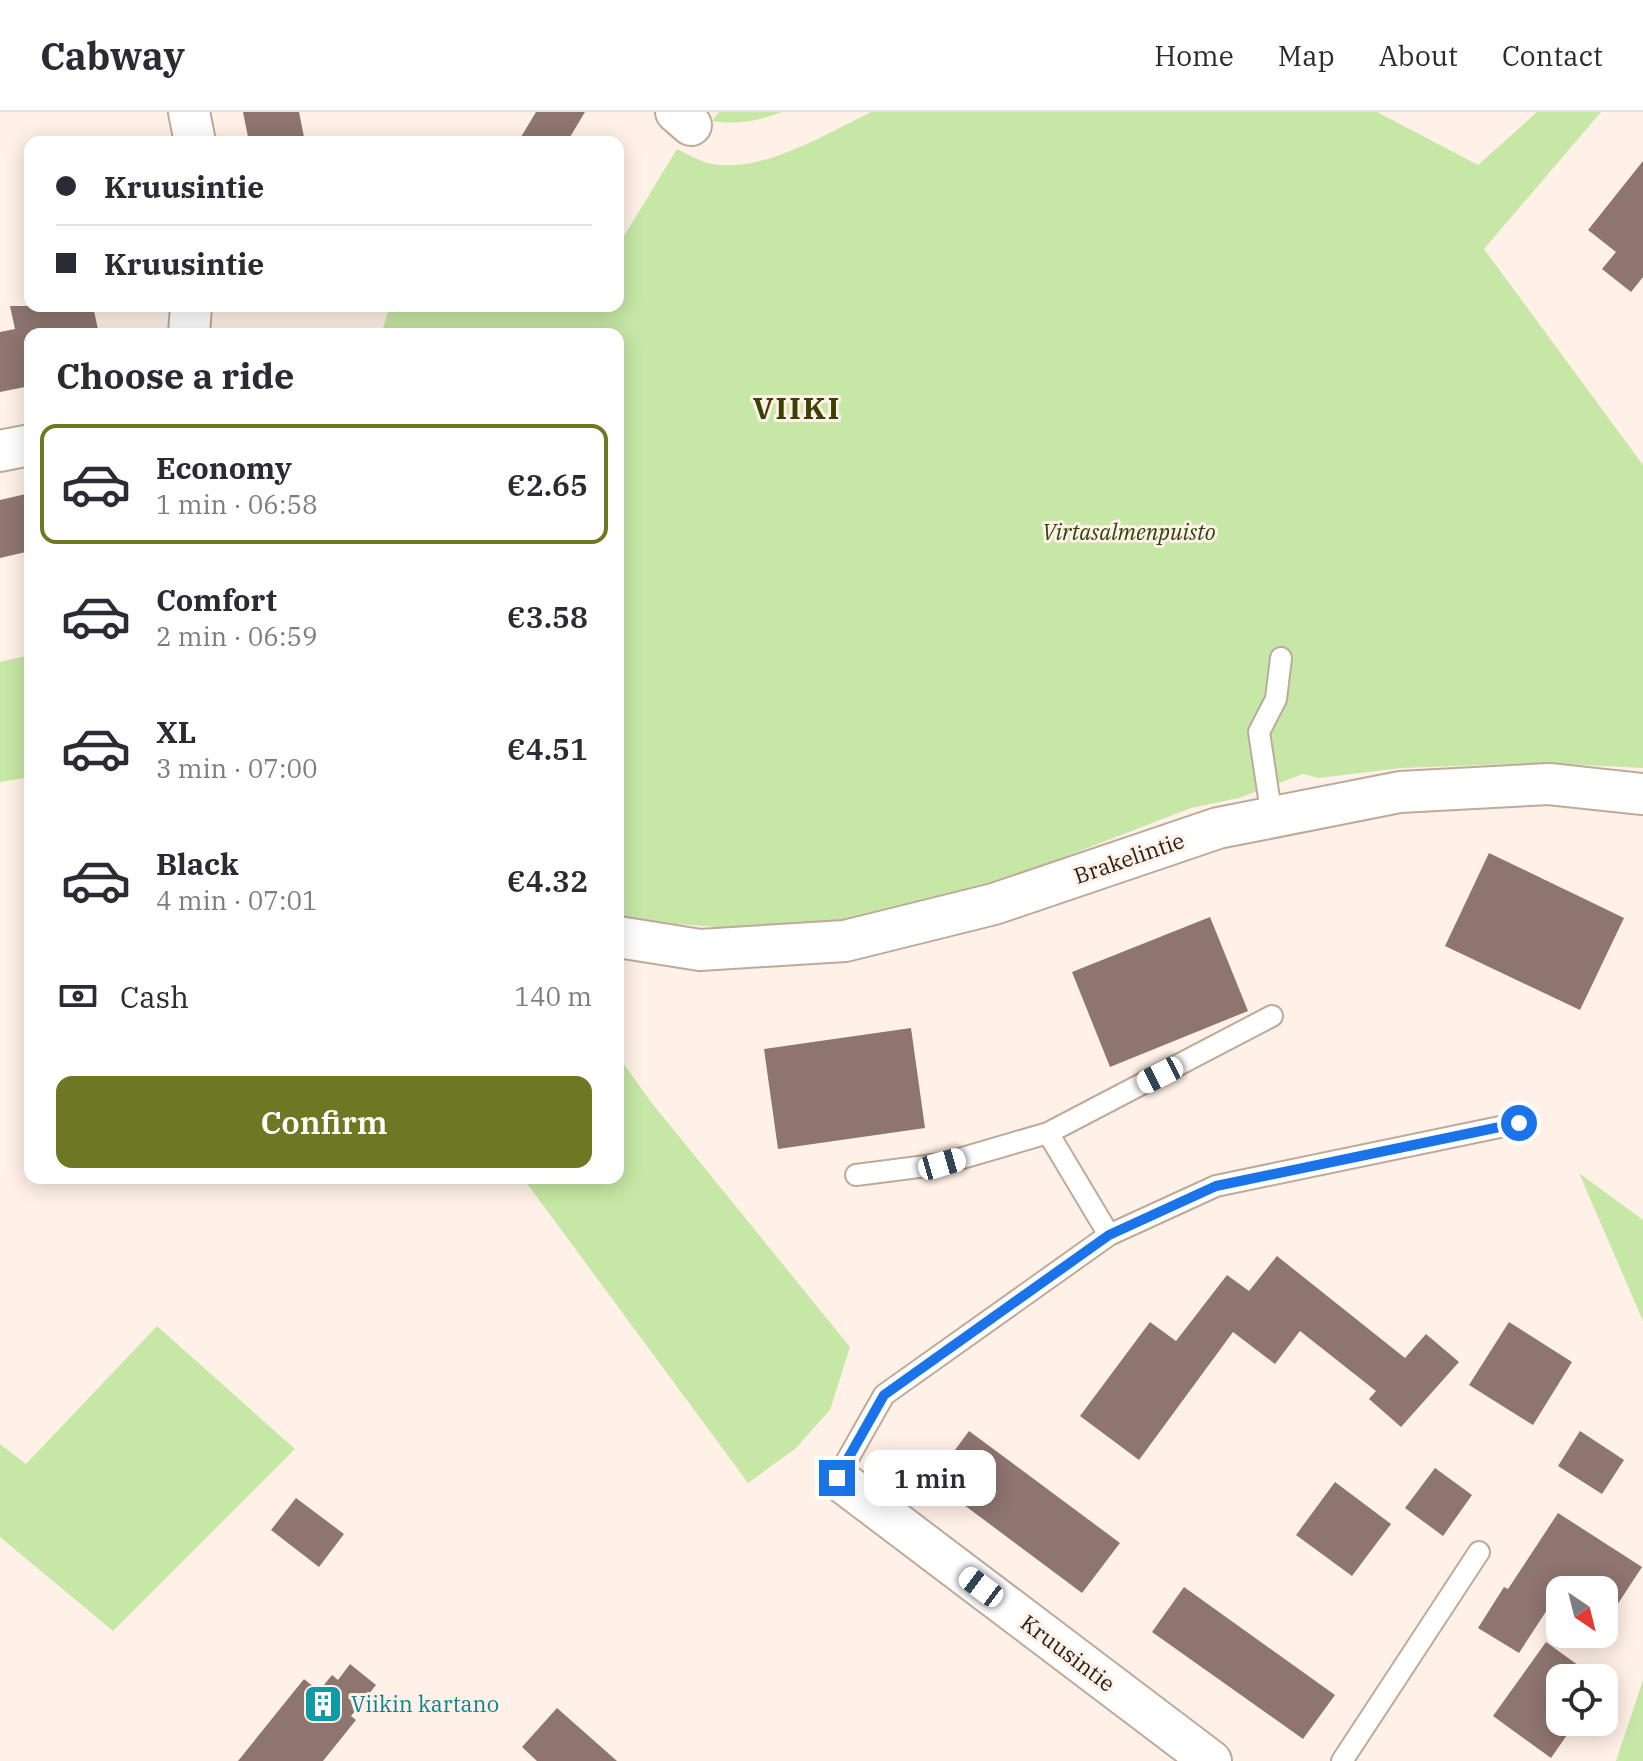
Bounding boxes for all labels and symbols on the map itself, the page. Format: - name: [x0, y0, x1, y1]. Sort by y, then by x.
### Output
- district label: VIIKI: [753, 388, 841, 427]
- park label: Virtasalmenpuisto: [1042, 517, 1216, 546]
- street label: Brakelintie: [1070, 825, 1188, 890]
- car: [1133, 1053, 1187, 1097]
- route start: [1501, 1105, 1537, 1141]
- car: [916, 1146, 968, 1182]
- callout: 1 min: [865, 1450, 997, 1506]
- route end: [819, 1460, 855, 1496]
- car: [955, 1563, 1007, 1611]
- north arrow: [1546, 1576, 1618, 1648]
- street label: Kruusintie: [1015, 1608, 1121, 1698]
- building icon: Viikin kartano: [302, 1683, 344, 1725]
- place label: Viikin kartano: [351, 1689, 499, 1718]

